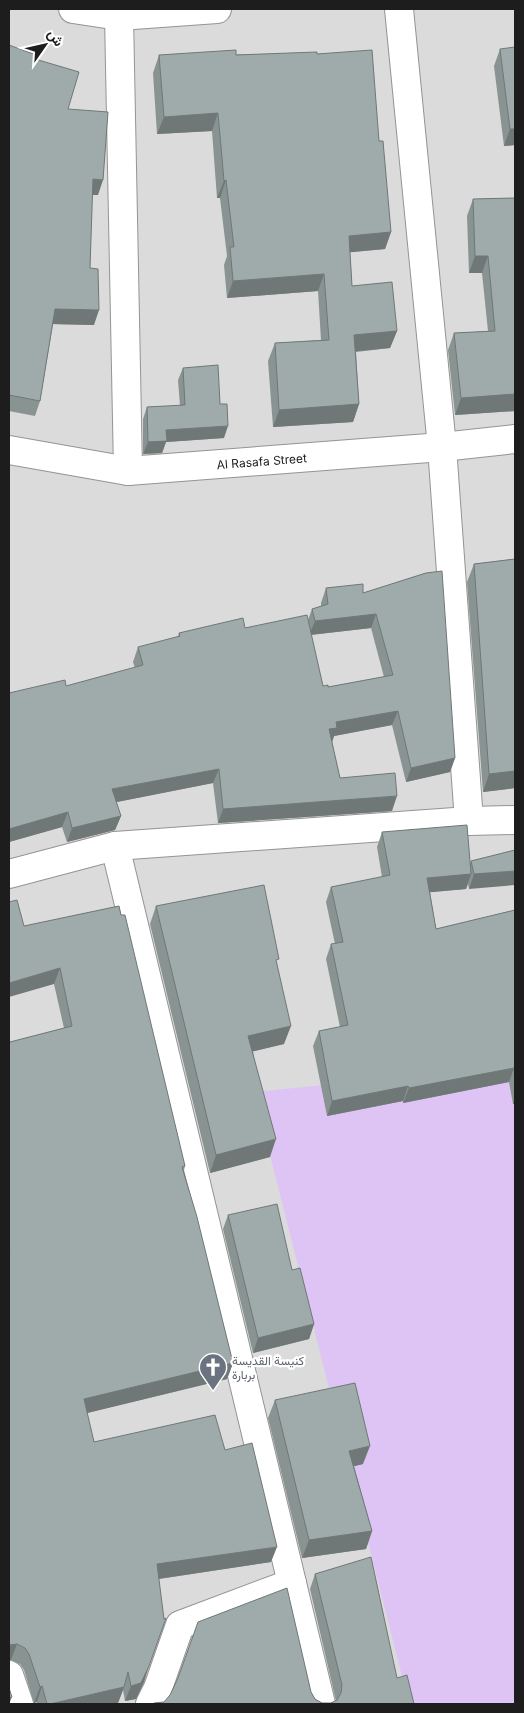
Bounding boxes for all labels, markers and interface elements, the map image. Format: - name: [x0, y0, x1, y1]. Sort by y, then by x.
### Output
- north arrow: [20, 20, 70, 70]
- text: ش: [44, 26, 68, 50]
- street label: Al Rasafa Street: [216, 450, 307, 472]
- church icon: كنيسة القديسة بربارة: [198, 1352, 228, 1391]
- place label: كنيسة القديسة بربارة: [232, 1353, 304, 1383]

